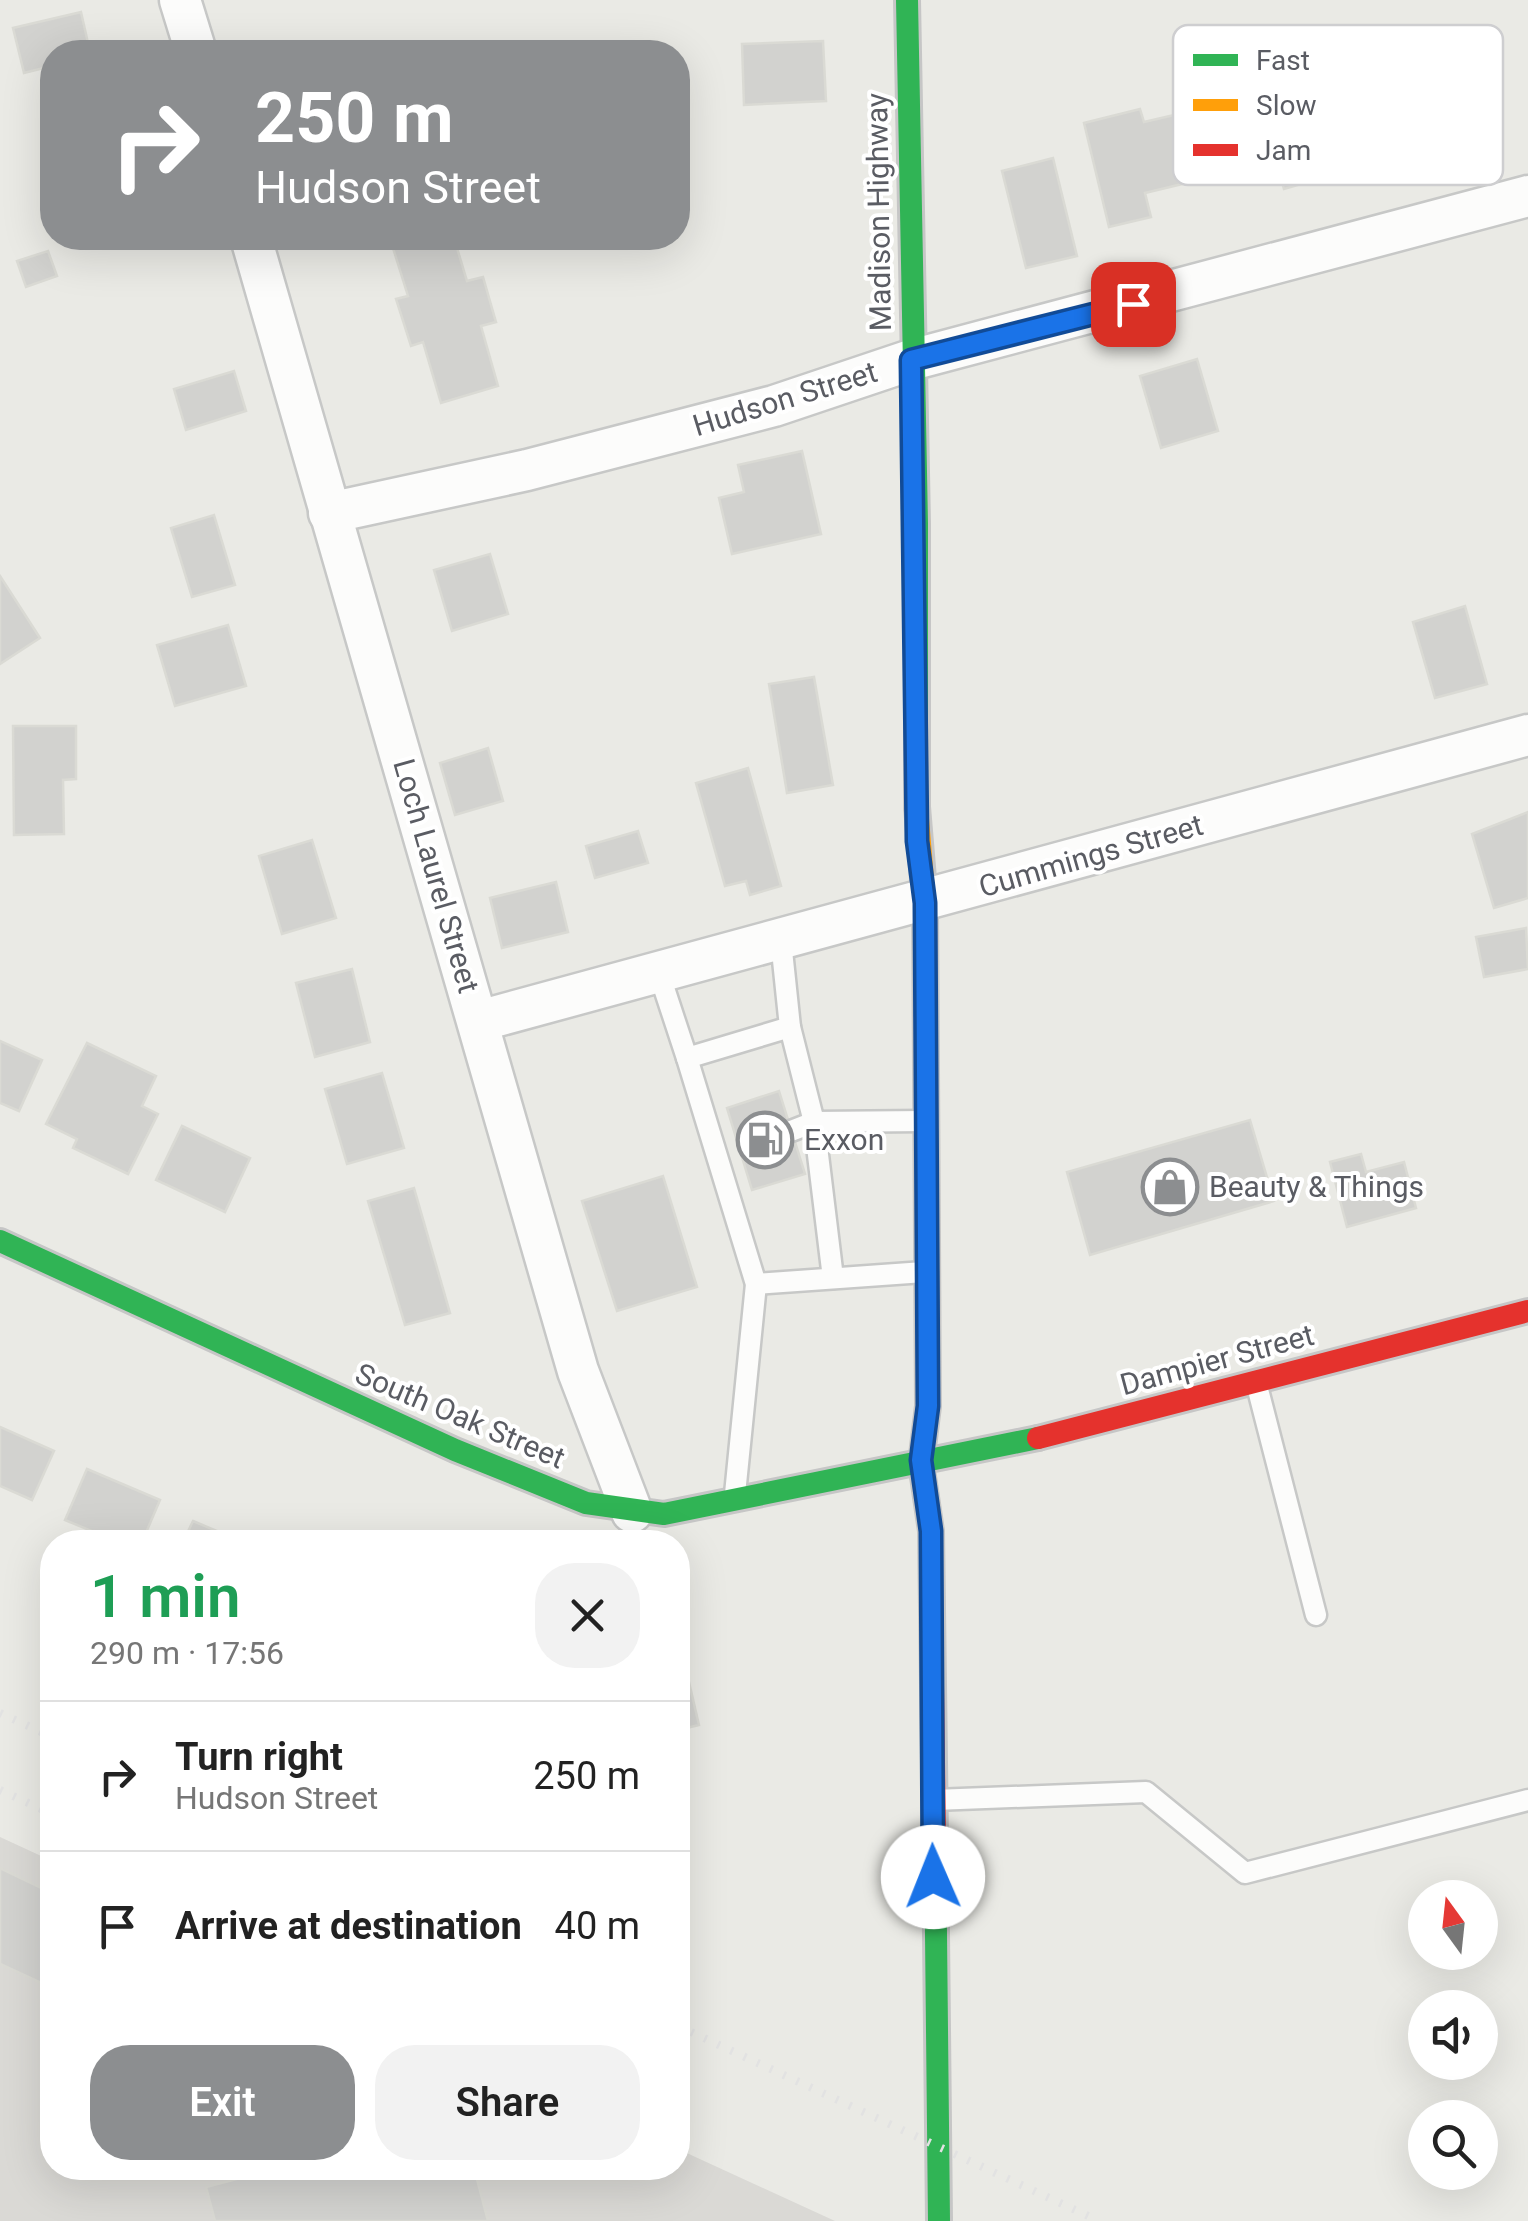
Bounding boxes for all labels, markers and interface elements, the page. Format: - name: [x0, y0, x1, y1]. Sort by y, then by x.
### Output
- legend: [1173, 25, 1503, 185]
- text: Fast: [1256, 44, 1310, 77]
- text: 250 m: [255, 77, 454, 159]
- icon: right: [90, 80, 220, 210]
- text: Slow: [1256, 89, 1316, 122]
- street label: Madison Highway: [859, 93, 898, 331]
- text: Jam: [1256, 134, 1311, 167]
- text: Hudson Street: [255, 161, 541, 214]
- pin: [1091, 262, 1176, 347]
- icon: arrive: [1106, 277, 1161, 332]
- street label: Hudson Street: [689, 354, 881, 443]
- street label: Loch Laurel Street: [386, 755, 487, 997]
- street label: Cummings Street: [975, 807, 1207, 904]
- fuel station icon: Exxon: [735, 1110, 795, 1170]
- place label: Exxon: [804, 1122, 884, 1157]
- shop icon: Beauty & Things: [1140, 1157, 1200, 1217]
- place label: Beauty & Things: [1209, 1169, 1424, 1204]
- street label: Dampier Street: [1116, 1317, 1318, 1402]
- street label: South Oak Street: [350, 1356, 570, 1475]
- text: 1 min: [90, 1561, 240, 1632]
- button: close: [535, 1563, 640, 1668]
- text: 290 m · 17:56: [90, 1634, 284, 1672]
- text: Turn right: [175, 1735, 343, 1779]
- icon: right: [90, 1749, 145, 1804]
- text: 250 m: [533, 1754, 640, 1798]
- text: Hudson Street: [175, 1779, 378, 1817]
- position arrow: [881, 1825, 985, 1929]
- north arrow: [1408, 1880, 1498, 1970]
- map controls: [1408, 1880, 1498, 2190]
- icon: arrive: [90, 1899, 145, 1954]
- text: Arrive at destination: [175, 1904, 522, 1948]
- text: 40 m: [555, 1904, 640, 1948]
- button: sound: [1408, 1990, 1498, 2080]
- button: Exit: [90, 2045, 355, 2160]
- button: Share: [375, 2045, 640, 2160]
- button: search: [1408, 2100, 1498, 2190]

